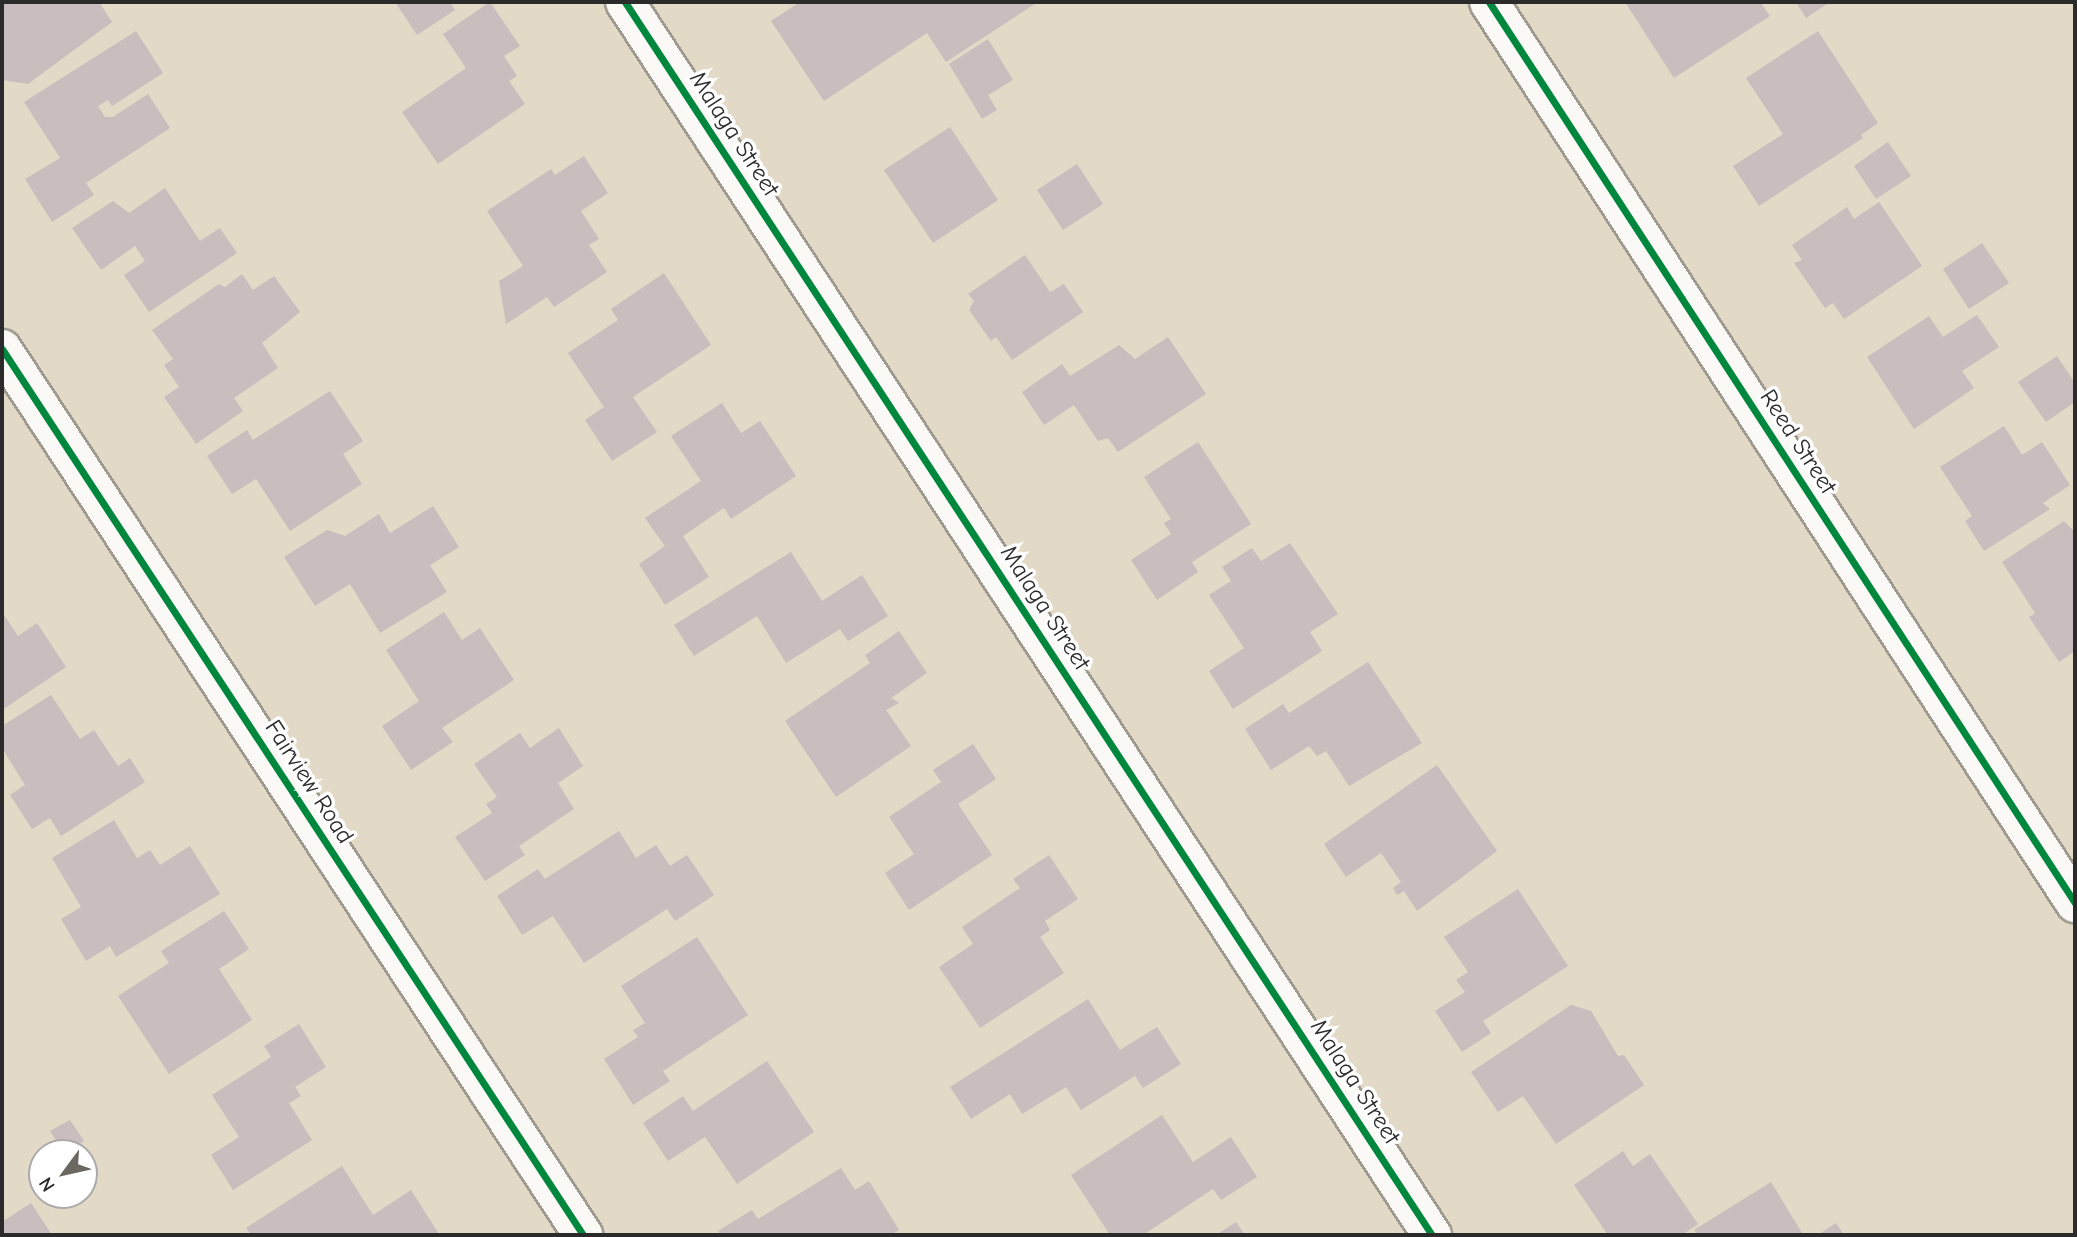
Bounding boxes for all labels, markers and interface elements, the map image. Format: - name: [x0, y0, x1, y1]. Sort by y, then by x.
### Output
- street label: Malaga Street: [683, 66, 785, 202]
- street label: Reed Street: [1754, 384, 1842, 500]
- street label: Malaga Street: [994, 540, 1096, 676]
- street label: Fairview Road: [258, 715, 360, 849]
- street label: Malaga Street: [1304, 1014, 1406, 1150]
- north arrow: [28, 1139, 98, 1209]
- text: N: [34, 1173, 60, 1196]

